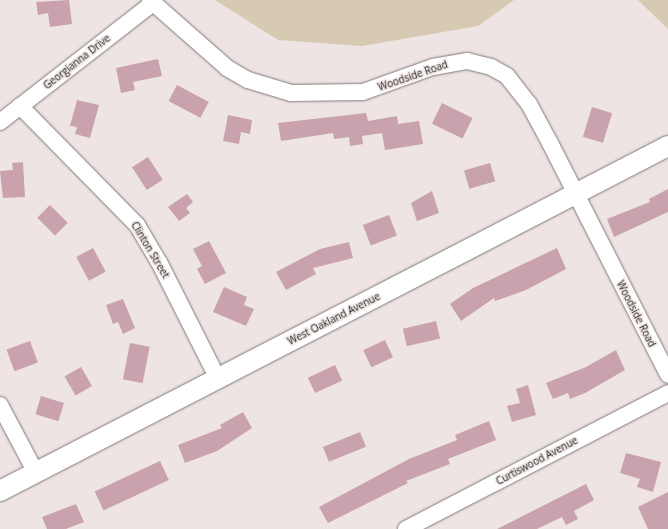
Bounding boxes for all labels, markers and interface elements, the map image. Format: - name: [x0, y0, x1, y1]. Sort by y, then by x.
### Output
- street label: Georgianna Drive: [41, 32, 113, 92]
- street label: Woodside Road: [377, 58, 449, 94]
- street label: Clinton Street: [128, 220, 172, 280]
- street label: Woodside Road: [614, 279, 658, 349]
- street label: West Oakland Avenue: [286, 290, 382, 348]
- street label: Curtiswood Avenue: [494, 434, 580, 488]

